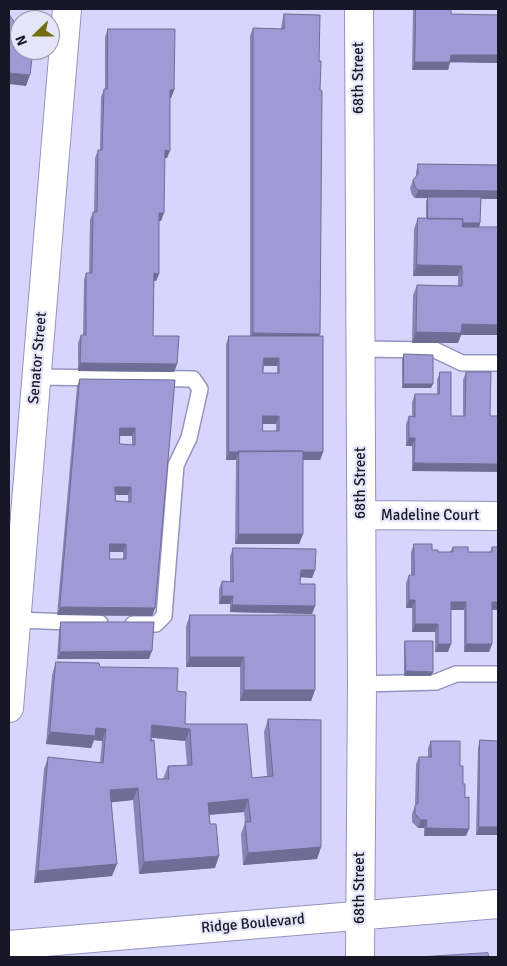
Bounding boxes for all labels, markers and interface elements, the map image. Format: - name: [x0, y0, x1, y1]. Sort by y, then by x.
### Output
- north arrow: [10, 10, 60, 60]
- text: N: [12, 33, 31, 48]
- street label: 68th Street: [350, 42, 368, 114]
- street label: Senator Street: [25, 311, 51, 405]
- street label: 68th Street: [352, 447, 370, 519]
- street label: Madeline Court: [381, 507, 479, 525]
- street label: 68th Street: [351, 852, 369, 924]
- street label: Ridge Boulevard: [200, 910, 306, 938]

